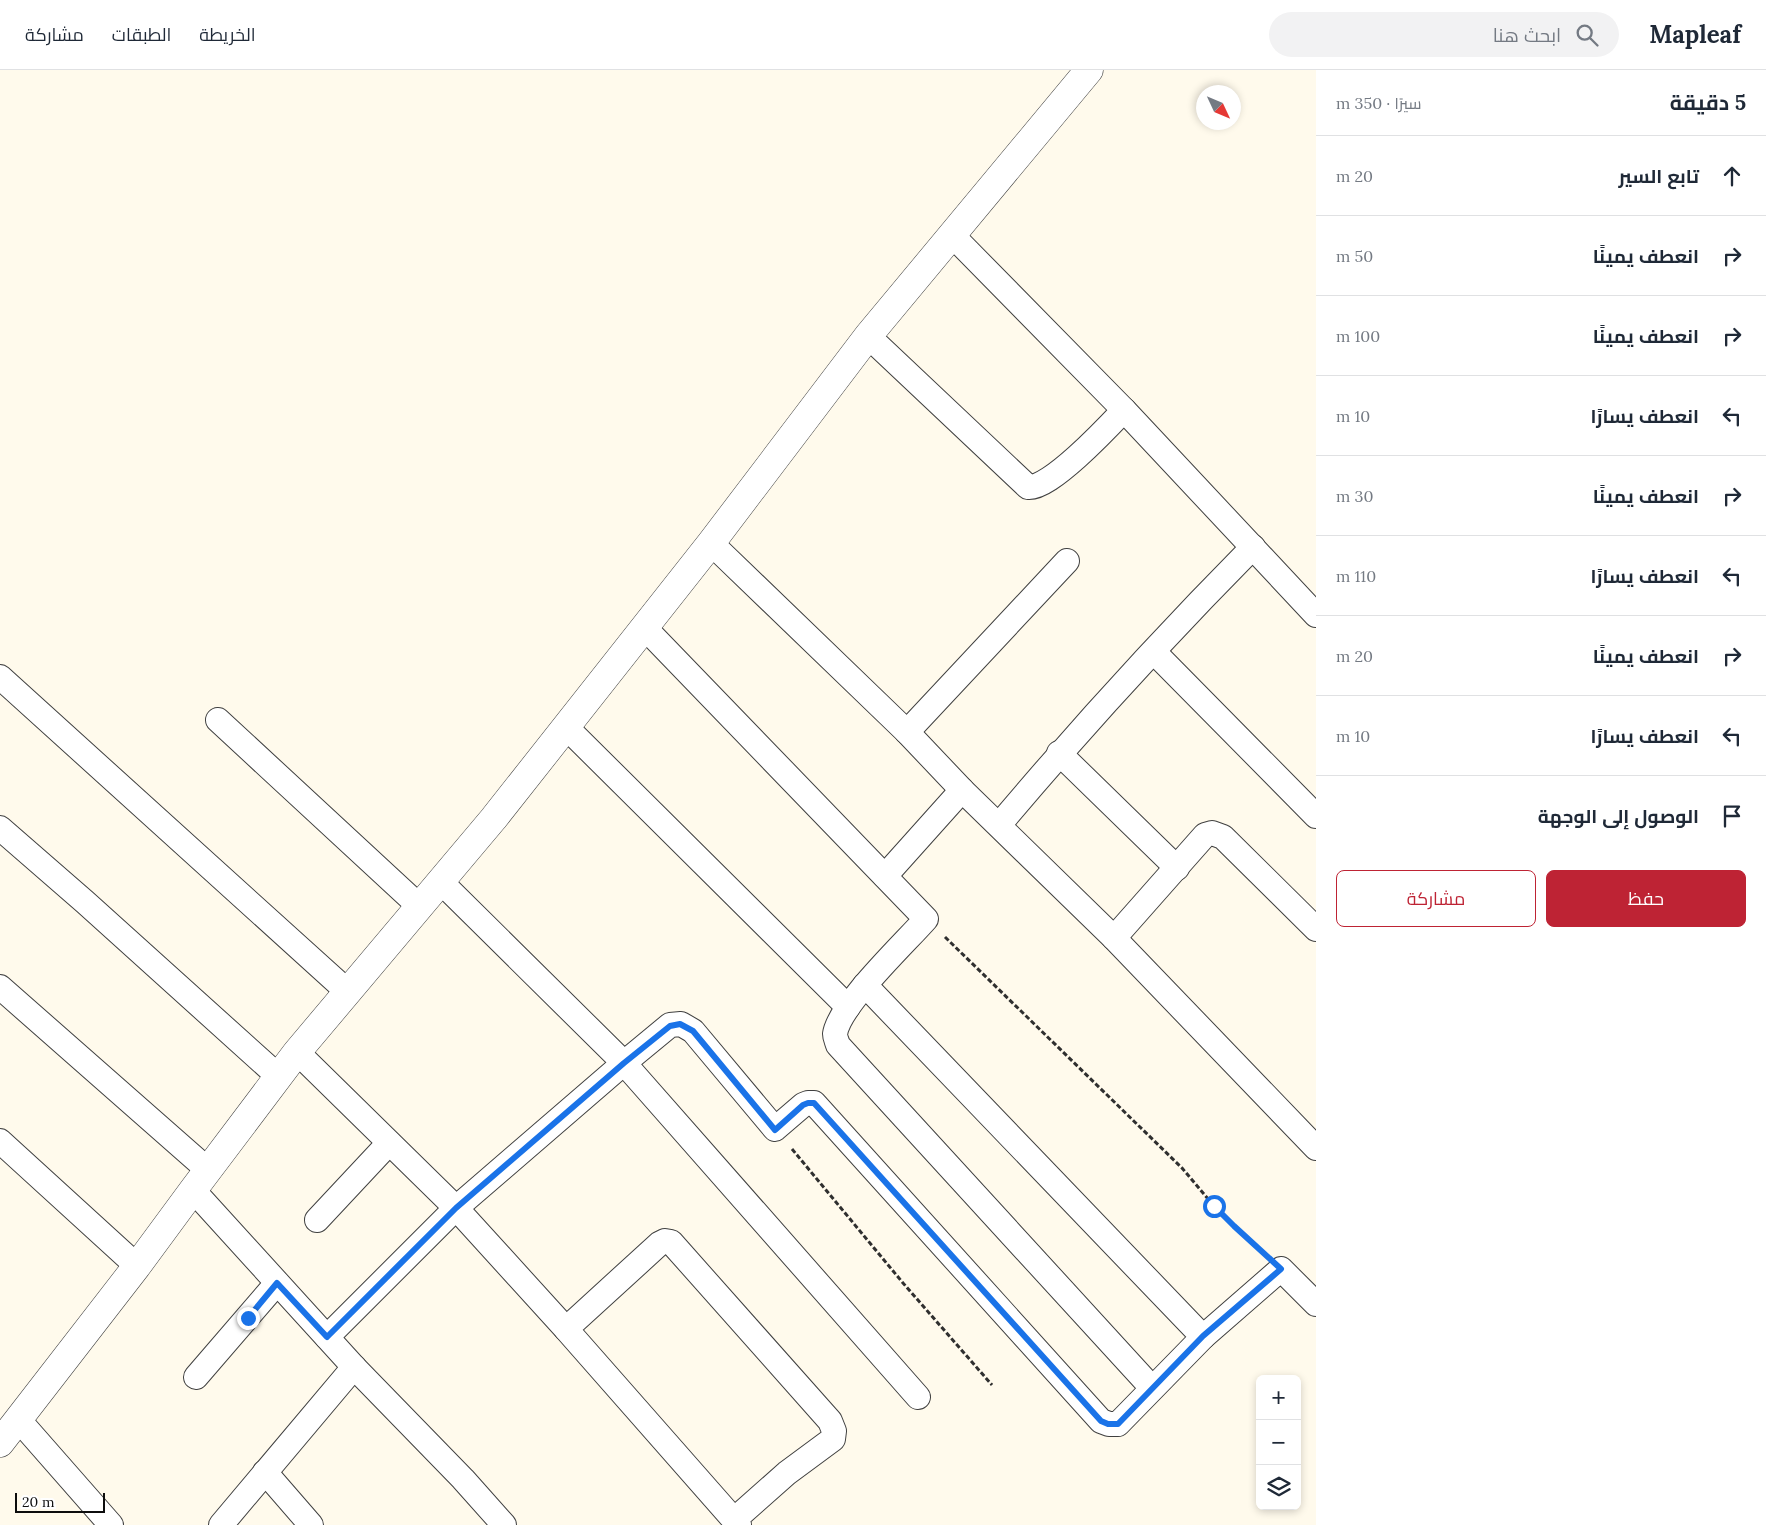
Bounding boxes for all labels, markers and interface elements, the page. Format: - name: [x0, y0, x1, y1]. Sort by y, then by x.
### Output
- search box: [1269, 12, 1619, 57]
- text: Mapleaf: [1649, 19, 1741, 50]
- icon: search: [1573, 21, 1601, 49]
- text: مشاركة: [25, 23, 84, 46]
- text: الطبقات: [112, 23, 171, 46]
- text: الخريطة: [199, 23, 256, 46]
- text: ابحث هنا: [1493, 23, 1561, 47]
- north arrow: [1196, 85, 1241, 130]
- text: 5 دقيقة: [1670, 89, 1746, 116]
- text: سيرًا · 350 m: [1336, 93, 1422, 113]
- icon: ahead: [1718, 162, 1746, 190]
- text: تابع السير: [1618, 164, 1699, 188]
- text: 20 m: [1336, 166, 1373, 186]
- icon: right: [1718, 242, 1746, 270]
- text: انعطف يمينًا: [1593, 244, 1699, 268]
- text: 50 m: [1336, 246, 1373, 266]
- icon: right: [1718, 322, 1746, 350]
- text: انعطف يمينًا: [1593, 324, 1699, 348]
- text: 100 m: [1336, 326, 1380, 346]
- icon: left: [1718, 402, 1746, 430]
- text: انعطف يسارًا: [1590, 404, 1699, 428]
- text: 10 m: [1336, 406, 1370, 426]
- icon: right: [1718, 482, 1746, 510]
- text: انعطف يمينًا: [1593, 484, 1699, 508]
- text: 30 m: [1336, 486, 1373, 506]
- icon: left: [1718, 562, 1746, 590]
- text: انعطف يسارًا: [1590, 564, 1699, 588]
- text: 110 m: [1336, 566, 1376, 586]
- icon: right: [1718, 642, 1746, 670]
- text: انعطف يمينًا: [1593, 644, 1699, 668]
- text: 20 m: [1336, 646, 1373, 666]
- icon: left: [1718, 722, 1746, 750]
- text: انعطف يسارًا: [1590, 724, 1699, 748]
- text: 10 m: [1336, 726, 1370, 746]
- icon: arrive: [1718, 802, 1746, 830]
- text: الوصول إلى الوجهة: [1538, 804, 1699, 828]
- button: مشاركة: [1336, 870, 1536, 927]
- button: حفظ: [1546, 870, 1746, 927]
- route start: [1203, 1195, 1226, 1218]
- route end: [237, 1307, 260, 1330]
- map controls: [1256, 1375, 1301, 1510]
- button: +: [1256, 1375, 1301, 1420]
- button: −: [1256, 1420, 1301, 1465]
- button: layers: [1256, 1465, 1301, 1510]
- scale bar: [15, 1490, 105, 1513]
- text: 20 m: [22, 1493, 54, 1511]

